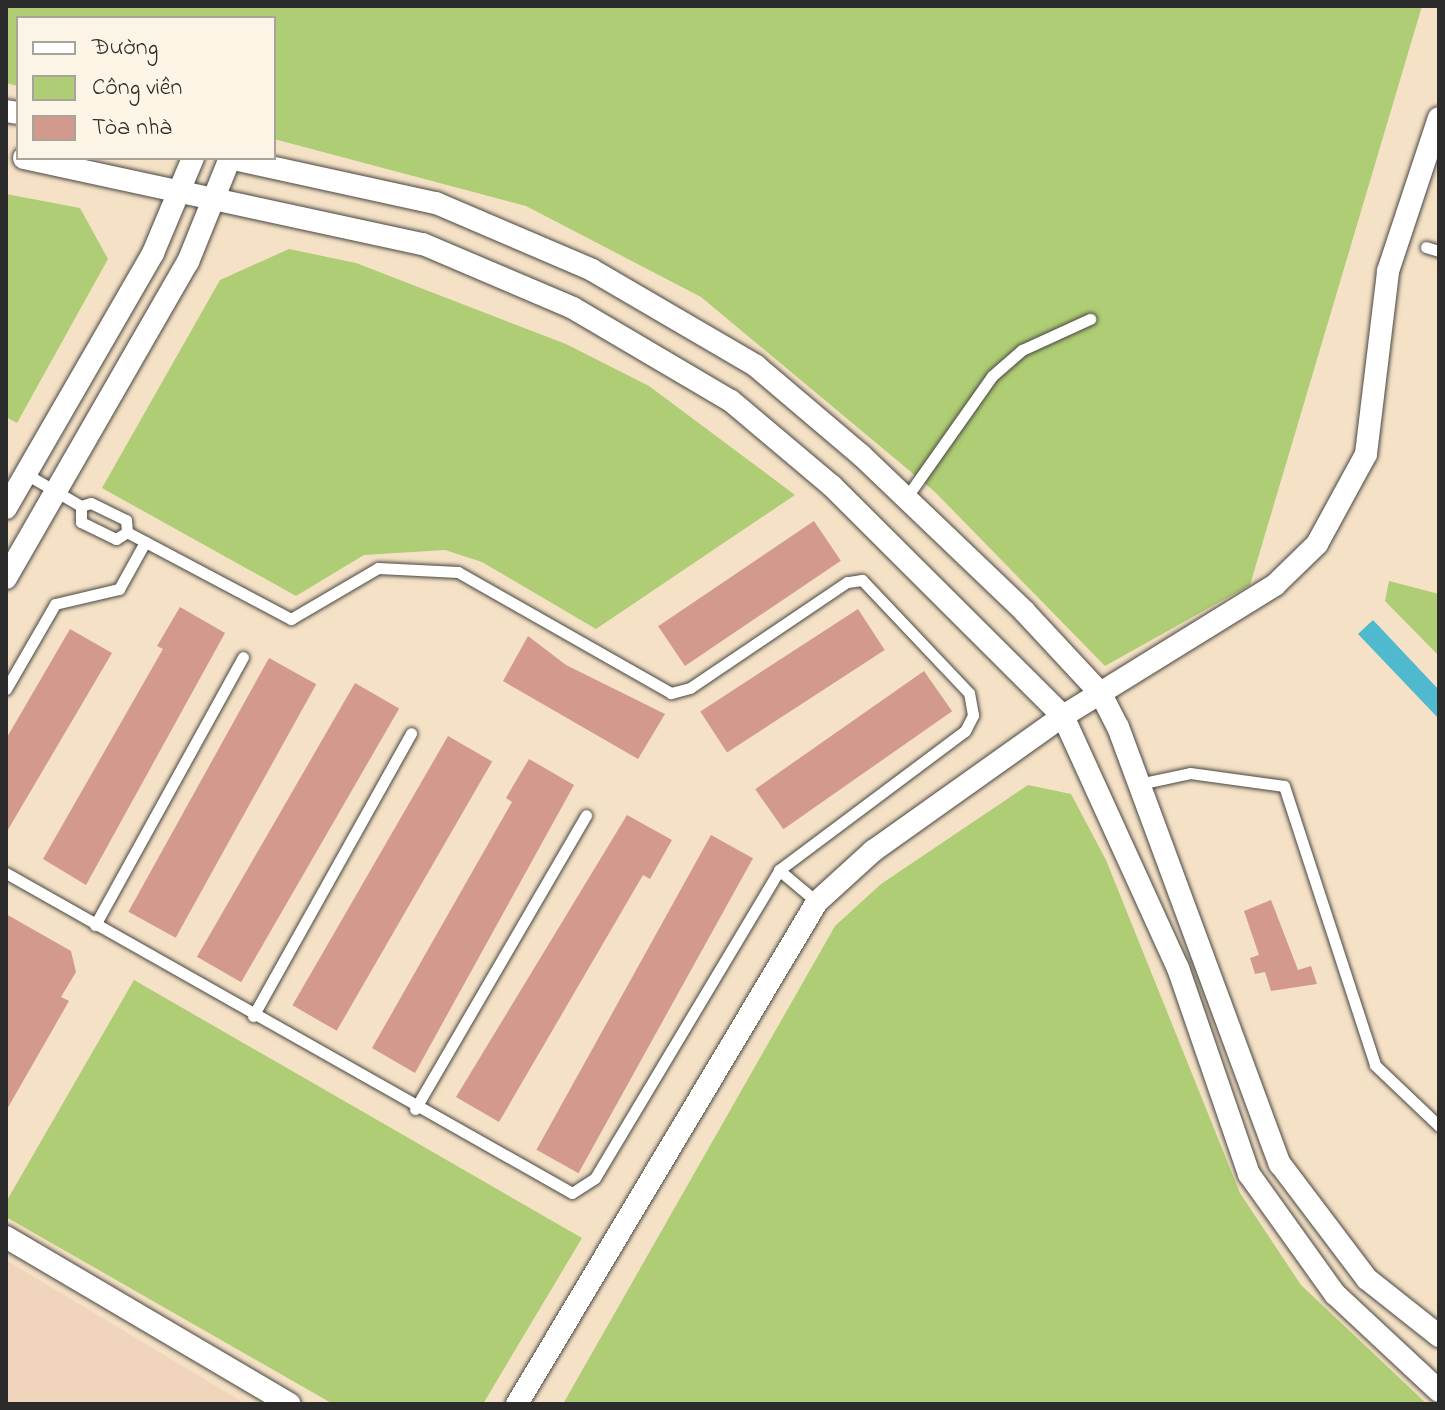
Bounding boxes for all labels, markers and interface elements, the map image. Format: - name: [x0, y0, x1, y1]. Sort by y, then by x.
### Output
- legend: [16, 16, 276, 160]
- text: Đường: [92, 31, 158, 66]
- text: Công viên: [92, 71, 182, 106]
- text: Tòa nhà: [92, 111, 172, 146]

